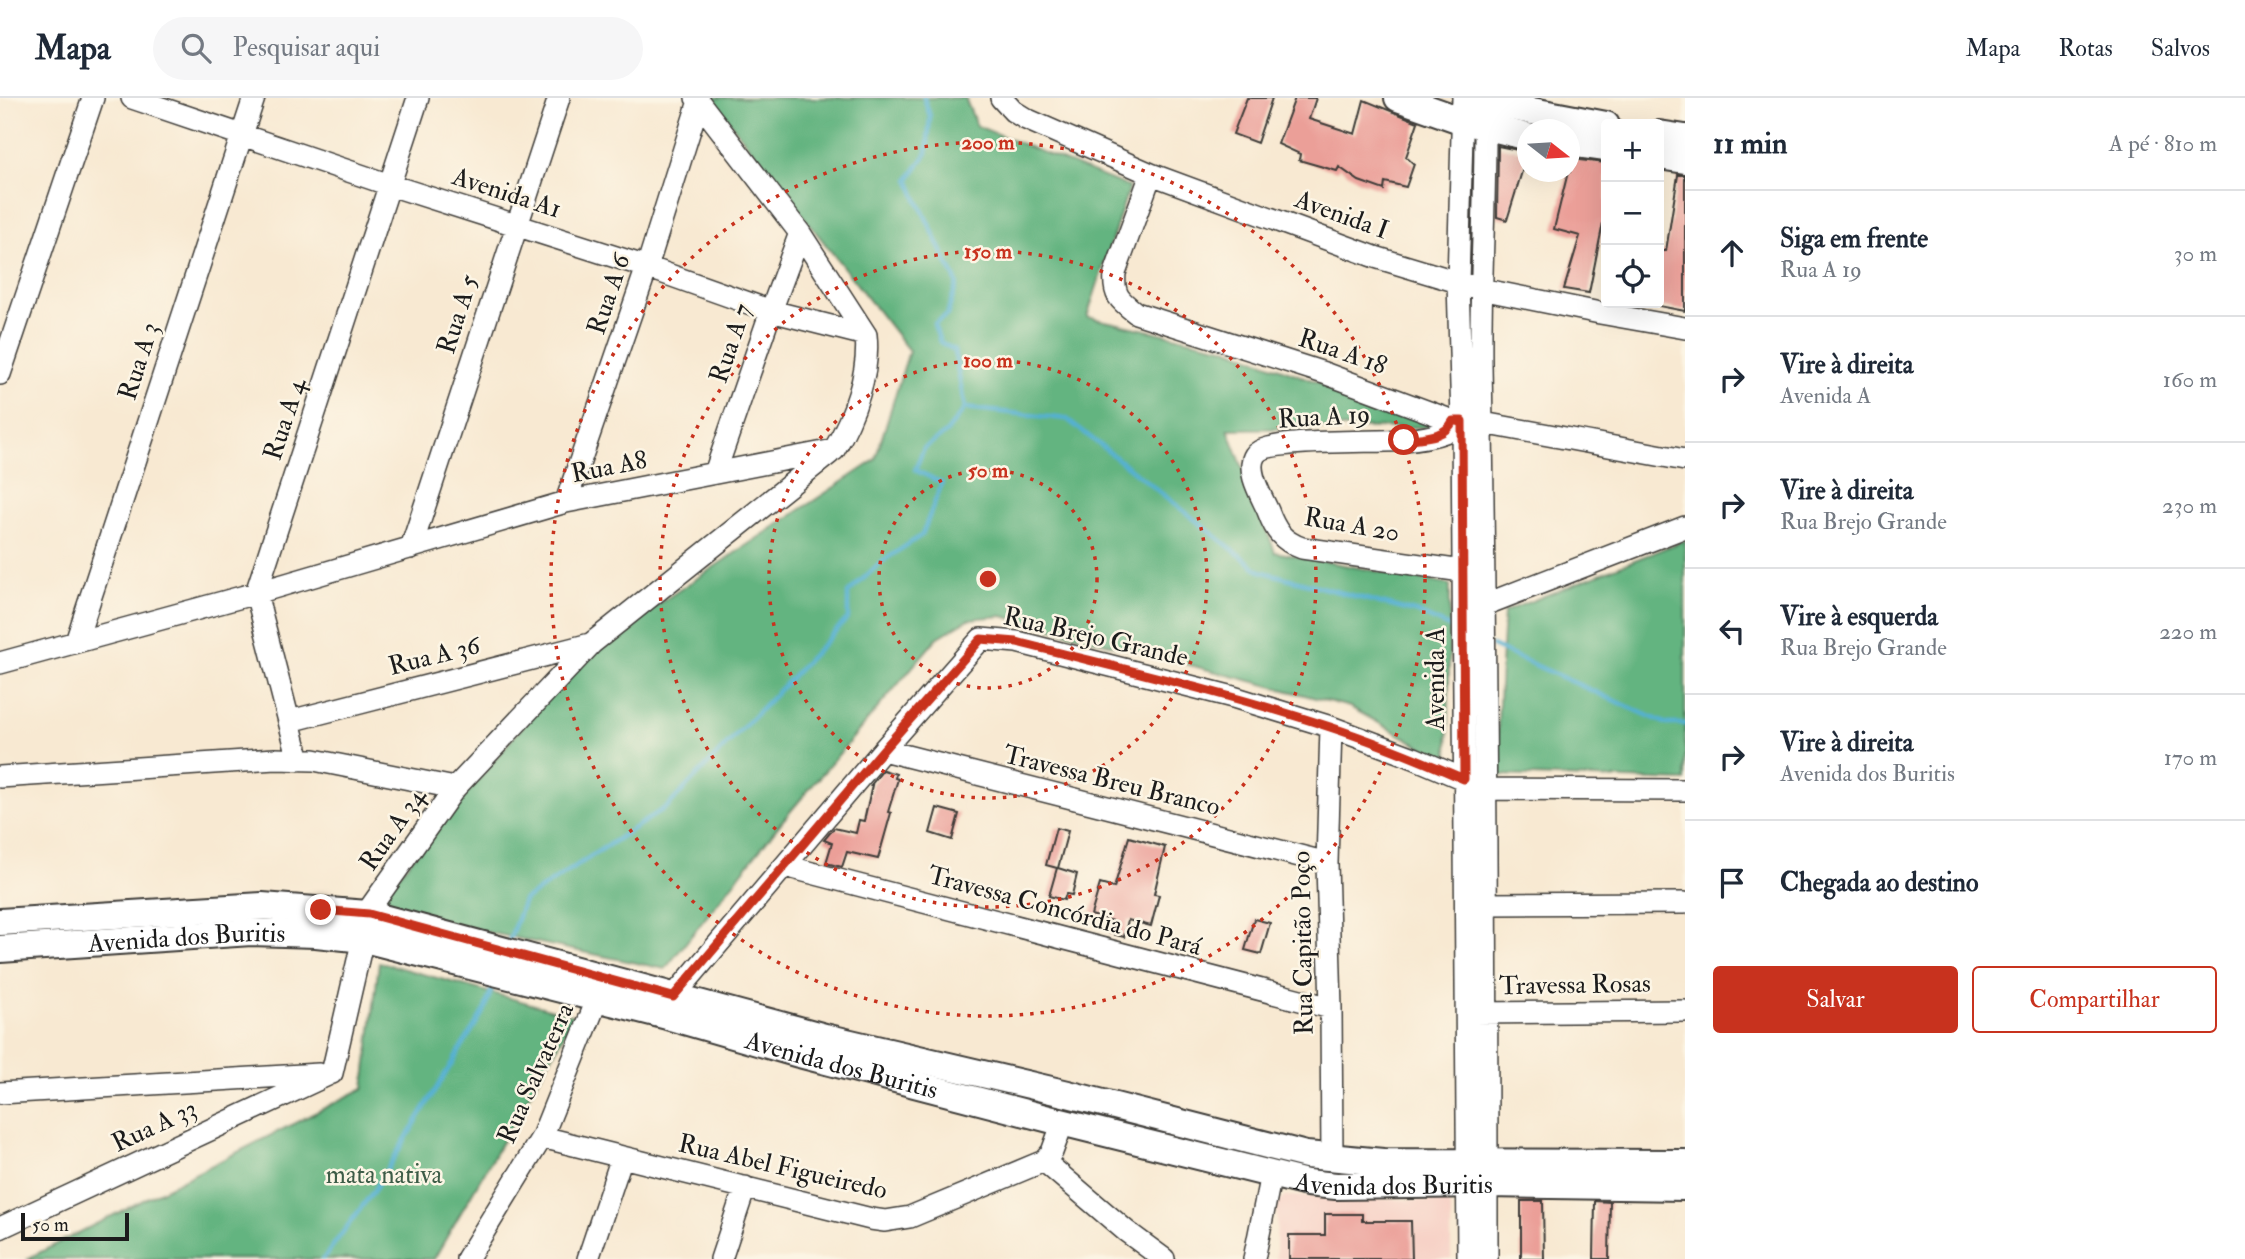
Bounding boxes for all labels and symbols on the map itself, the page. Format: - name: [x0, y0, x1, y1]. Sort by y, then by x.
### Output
- north arrow: [1517, 119, 1580, 182]
- text: 200 m: [962, 129, 1015, 156]
- street label: Avenida A1: [447, 160, 565, 226]
- street label: Avenida I: [1289, 183, 1393, 247]
- text: 150 m: [964, 238, 1013, 265]
- street label: Rua A 6: [580, 248, 638, 339]
- street label: Rua A 5: [430, 270, 486, 358]
- street label: Rua A 7: [702, 299, 759, 387]
- street label: Rua A 3: [111, 318, 167, 404]
- street label: Rua A 18: [1294, 322, 1391, 382]
- text: 100 m: [963, 347, 1014, 374]
- street label: Rua A 4: [257, 374, 313, 464]
- street label: Rua A 19: [1277, 399, 1371, 435]
- route start: [1388, 424, 1419, 455]
- street label: Rua A8: [568, 444, 650, 490]
- text: 50 m: [968, 457, 1009, 484]
- street label: Rua A 20: [1302, 501, 1402, 549]
- centre of rings: [976, 567, 1000, 591]
- street label: Rua Brejo Grande: [1000, 600, 1191, 674]
- street label: Avenida A: [1420, 627, 1452, 732]
- street label: Rua A 36: [385, 629, 485, 683]
- street label: Travessa Breu Branco: [1000, 739, 1223, 823]
- street label: Rua A 34: [353, 781, 433, 877]
- street label: Rua Capitão Poço: [1285, 851, 1322, 1035]
- street label: Travessa Concórdia do Pará: [924, 859, 1205, 963]
- route end: [305, 894, 336, 925]
- street label: Avenida dos Buritis: [86, 917, 286, 960]
- street label: Travessa Rosas: [1499, 968, 1651, 1002]
- street label: Rua Salvaterra: [491, 998, 581, 1149]
- street label: Avenida dos Buritis: [741, 1024, 941, 1106]
- street label: Rua A 33: [107, 1092, 202, 1159]
- street label: Rua Abel Figueiredo: [675, 1127, 890, 1207]
- park label: mata nativa: [326, 1159, 443, 1191]
- street label: Avenida dos Buritis: [1290, 1165, 1493, 1203]
- scale bar: [21, 1210, 130, 1242]

